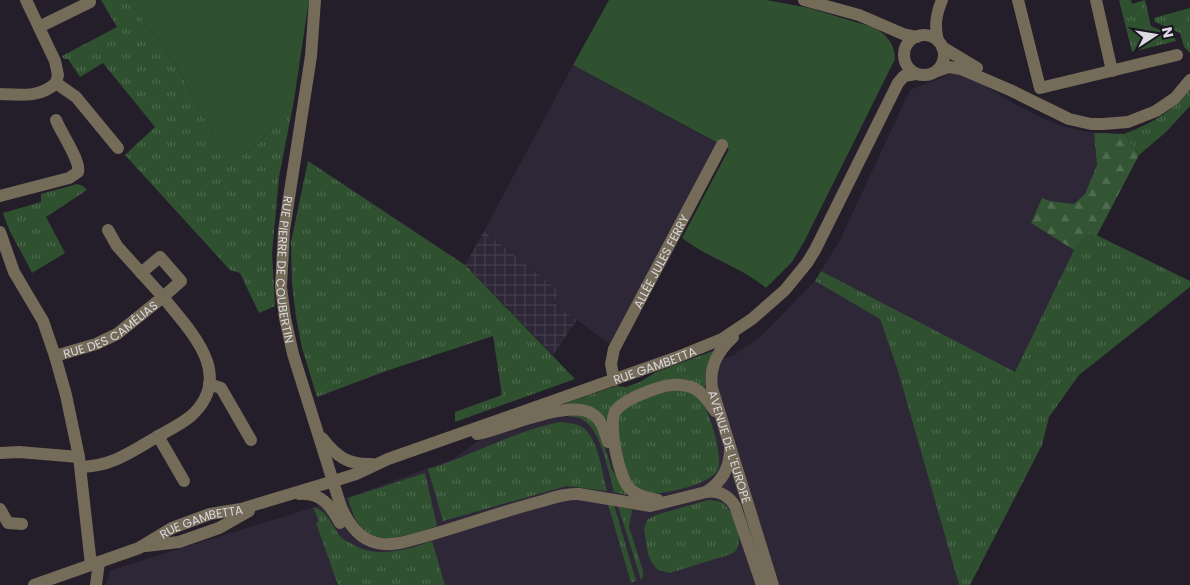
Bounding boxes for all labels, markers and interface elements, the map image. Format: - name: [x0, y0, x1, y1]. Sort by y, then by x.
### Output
- north arrow: [1130, 10, 1180, 60]
- text: N: [1157, 25, 1179, 40]
- street label: RUE PIERRE DE COUBERTIN: [272, 195, 299, 345]
- street label: ALLÉE JULES FERRY: [629, 211, 692, 311]
- street label: RUE DES CAMÉLIAS: [61, 296, 161, 362]
- street label: RUE GAMBETTA: [611, 342, 699, 388]
- street label: AVENUE DE L'EUROPE: [705, 388, 756, 505]
- street label: RUE GAMBETTA: [156, 500, 244, 542]

